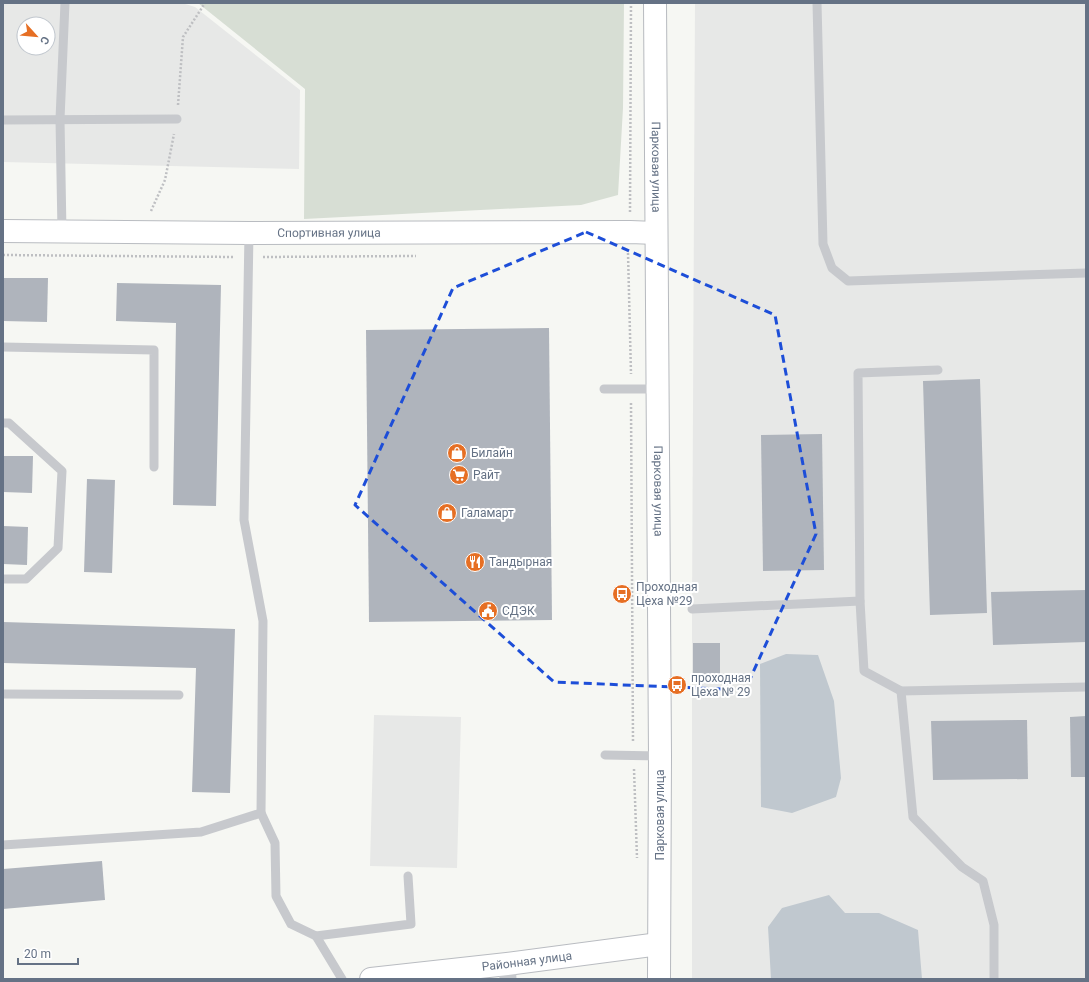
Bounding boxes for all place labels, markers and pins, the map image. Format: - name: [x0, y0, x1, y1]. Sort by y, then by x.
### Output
- shop icon: Билайн: [446, 442, 468, 464]
- place label: Билайн: [471, 446, 513, 460]
- supermarket icon: Райт: [448, 464, 470, 486]
- place label: Райт: [473, 468, 500, 482]
- shop icon: Галамарт: [436, 502, 458, 524]
- place label: Галамарт: [461, 506, 514, 520]
- restaurant icon: Тандырная: [464, 551, 486, 573]
- place label: Тандырная: [489, 555, 552, 569]
- place label: Проходная Цеха №29: [636, 580, 698, 608]
- bus stop icon: Проходная Цеха №29: [611, 583, 633, 605]
- public building icon: СДЭК: [477, 600, 499, 622]
- place label: СДЭК: [502, 604, 535, 618]
- place label: проходная Цеха № 29: [691, 671, 751, 699]
- bus stop icon: проходная Цеха № 29: [666, 674, 688, 696]

